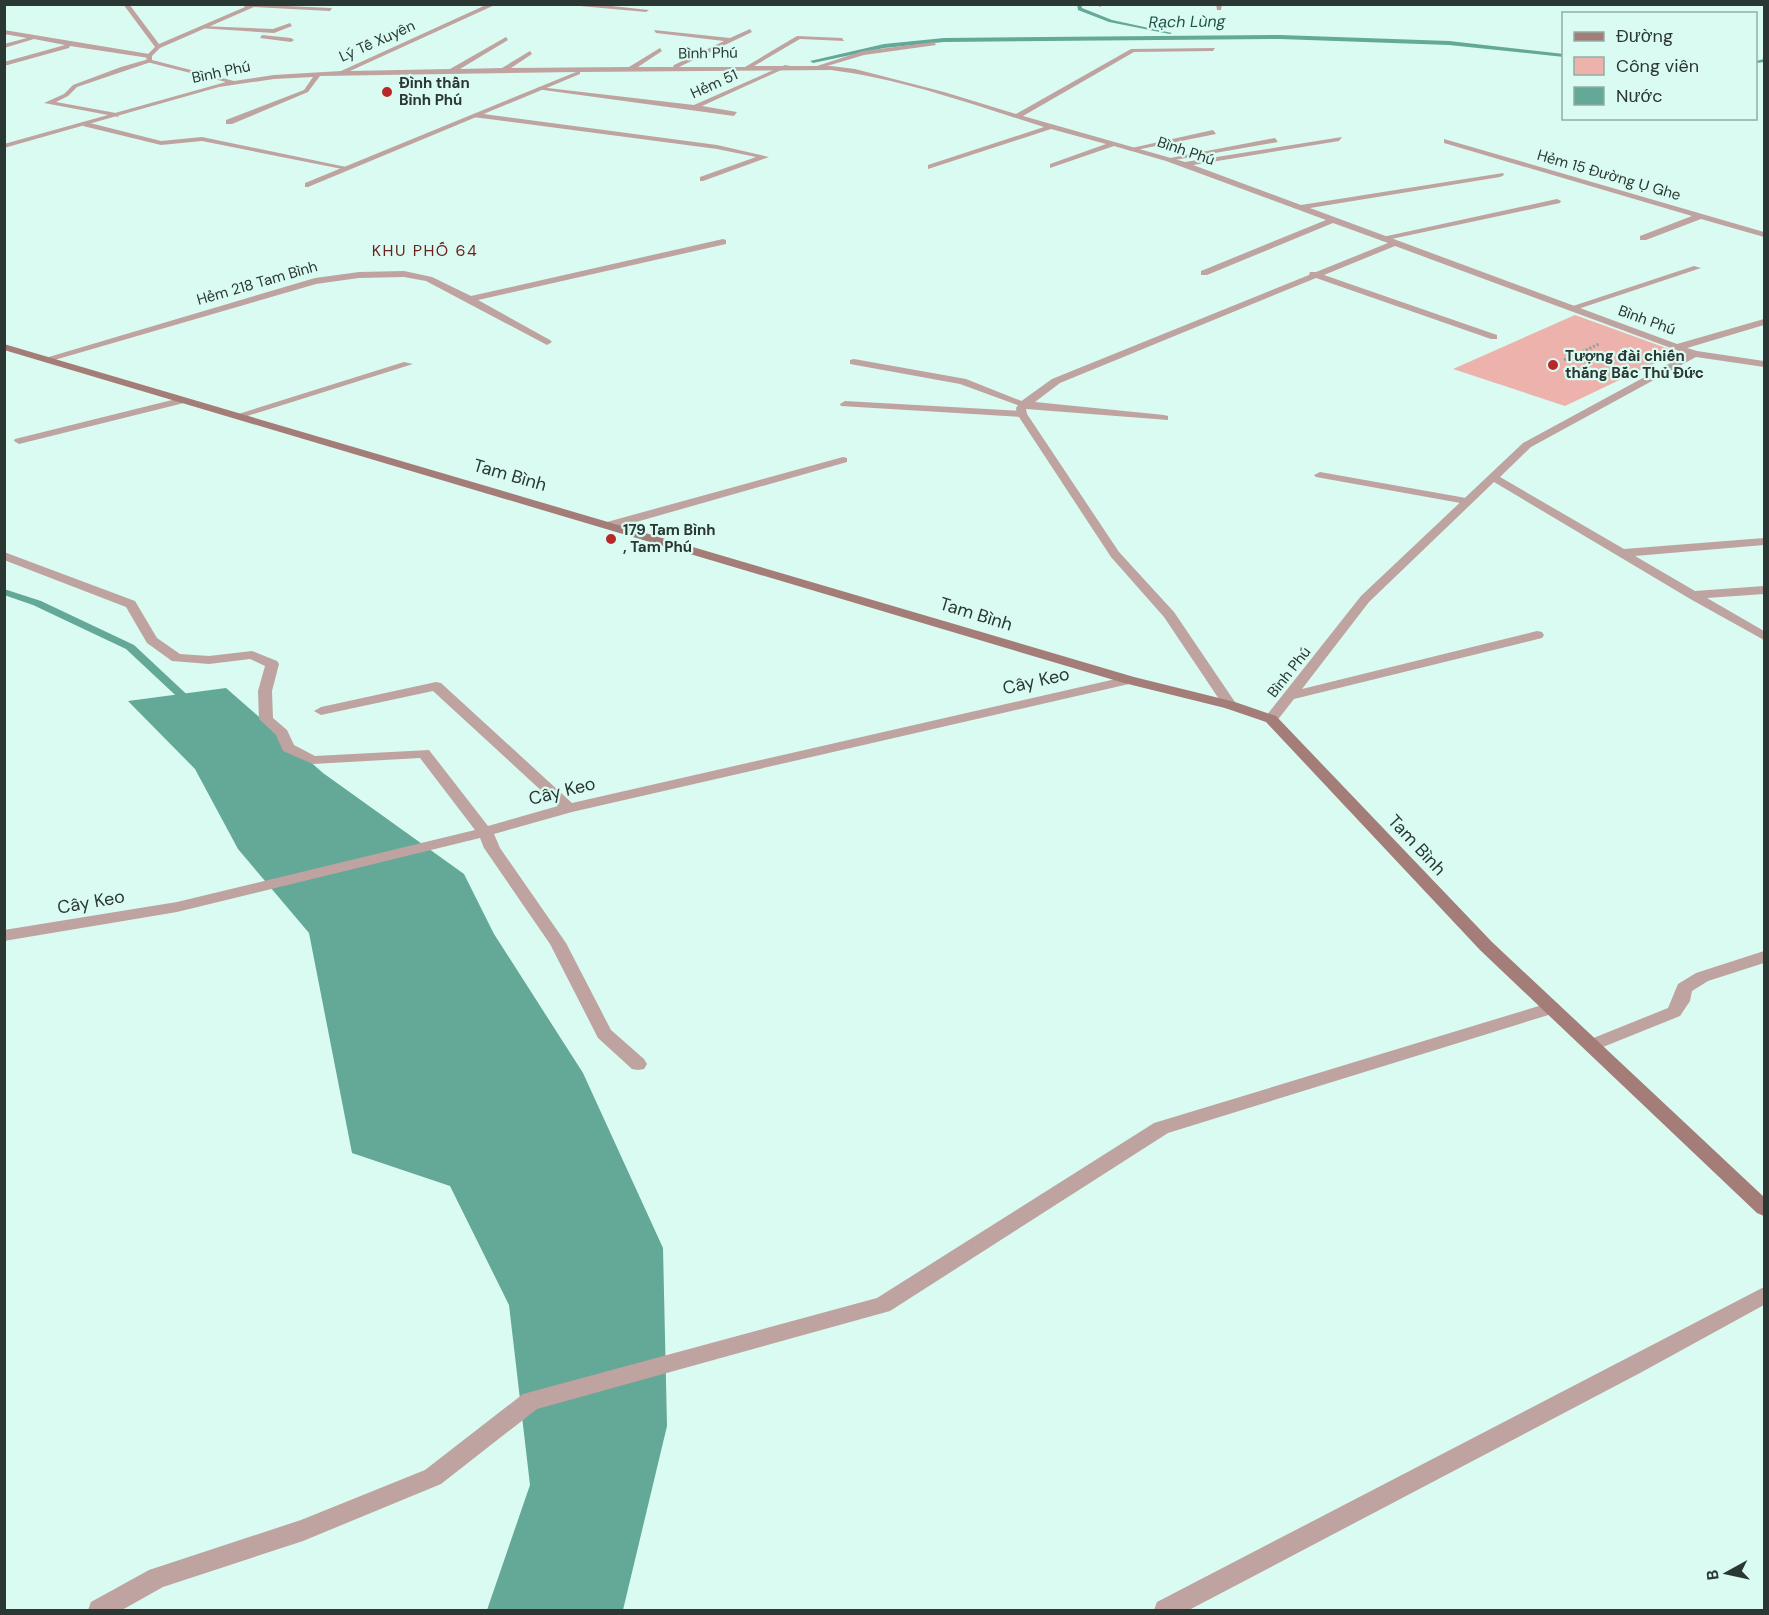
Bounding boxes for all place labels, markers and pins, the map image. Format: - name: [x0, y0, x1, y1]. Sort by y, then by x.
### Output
- place label: Đình thần Bình Phú: [399, 73, 470, 110]
- marker: Đình thần Bình Phú: [380, 85, 394, 99]
- place label: Tượng đài chiến thắng Bắc Thủ Đức: [1565, 346, 1704, 383]
- marker: Tượng đài chiến thắng Bắc Thủ Đức: [1546, 358, 1560, 372]
- place label: 179 Tam Bình , Tam Phú: [623, 520, 716, 557]
- marker: 179 Tam Bình , Tam Phú: [604, 532, 618, 546]

